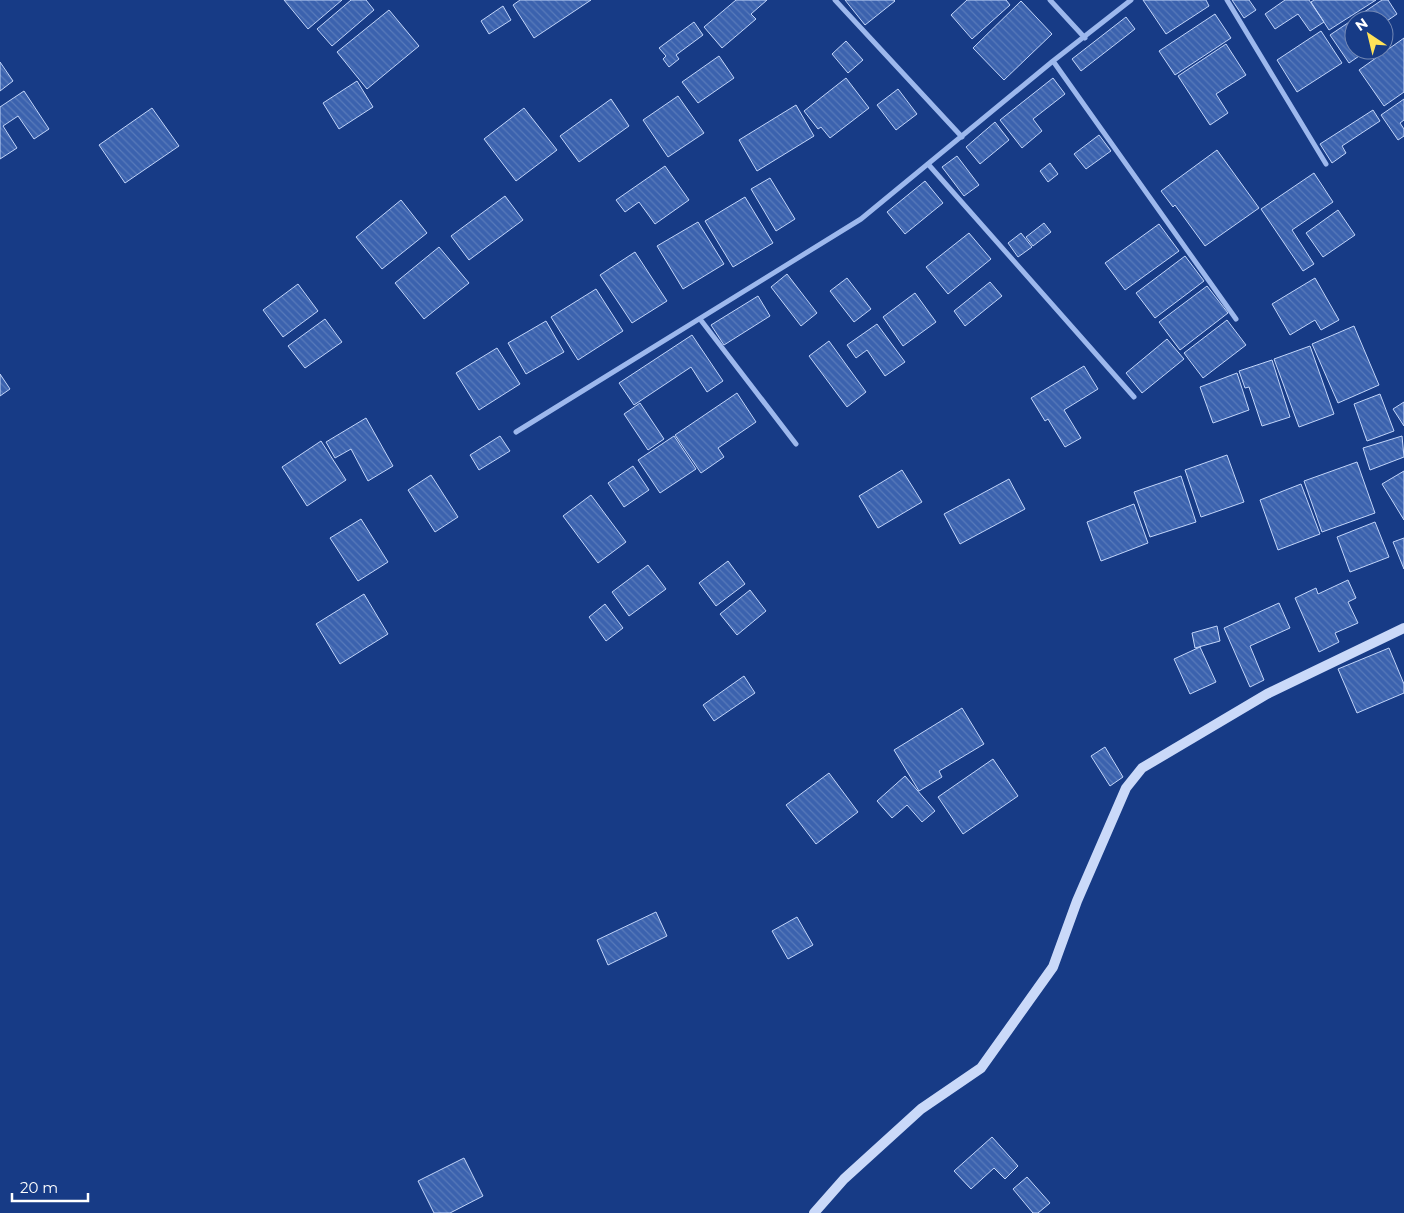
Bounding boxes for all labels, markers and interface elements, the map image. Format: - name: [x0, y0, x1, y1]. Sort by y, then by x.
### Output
- north arrow: [1344, 10, 1394, 60]
- text: N: [1352, 14, 1371, 35]
- scale bar: [12, 1170, 89, 1202]
- text: 20 m: [20, 1178, 58, 1197]

